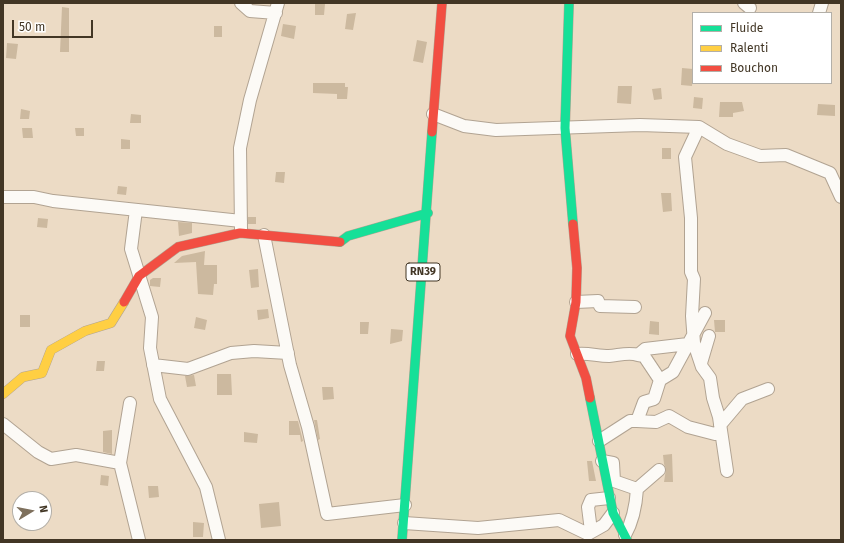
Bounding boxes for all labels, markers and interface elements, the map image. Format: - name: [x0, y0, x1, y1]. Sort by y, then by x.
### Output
- scale bar: [14, 12, 95, 38]
- legend: [692, 12, 832, 84]
- text: 50 m: [19, 20, 45, 34]
- text: Fluide: [730, 21, 763, 35]
- text: Ralenti: [730, 41, 768, 55]
- text: Bouchon: [730, 61, 778, 75]
- road number: RN39: [406, 263, 440, 281]
- north arrow: [12, 491, 52, 531]
- text: N: [36, 504, 50, 514]

